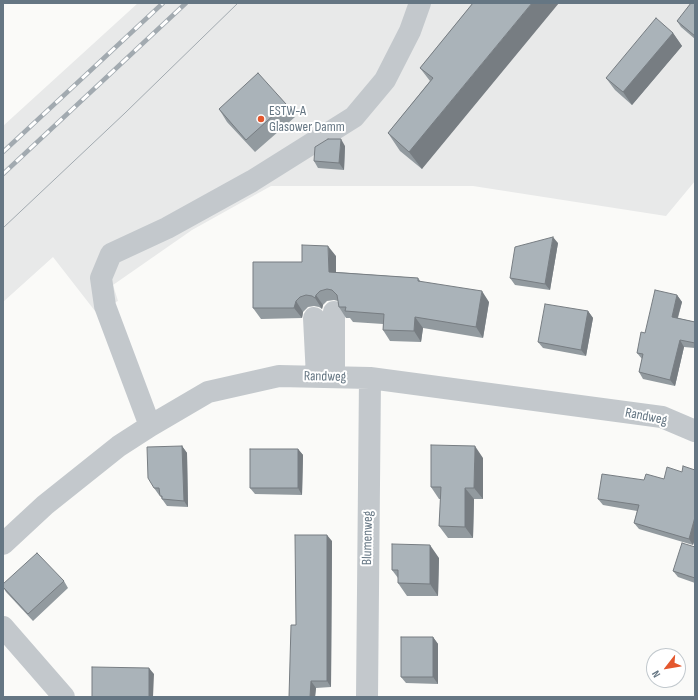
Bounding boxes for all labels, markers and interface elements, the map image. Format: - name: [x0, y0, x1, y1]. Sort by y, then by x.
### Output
- place label: ESTW-A Glasower Damm: [269, 103, 345, 136]
- marker: ESTW-A Glasower Damm: [256, 114, 266, 124]
- street label: Randweg: [304, 368, 346, 386]
- street label: Randweg: [624, 405, 668, 429]
- street label: Blumenweg: [359, 511, 377, 565]
- north arrow: [646, 648, 686, 688]
- text: N: [649, 668, 663, 680]

